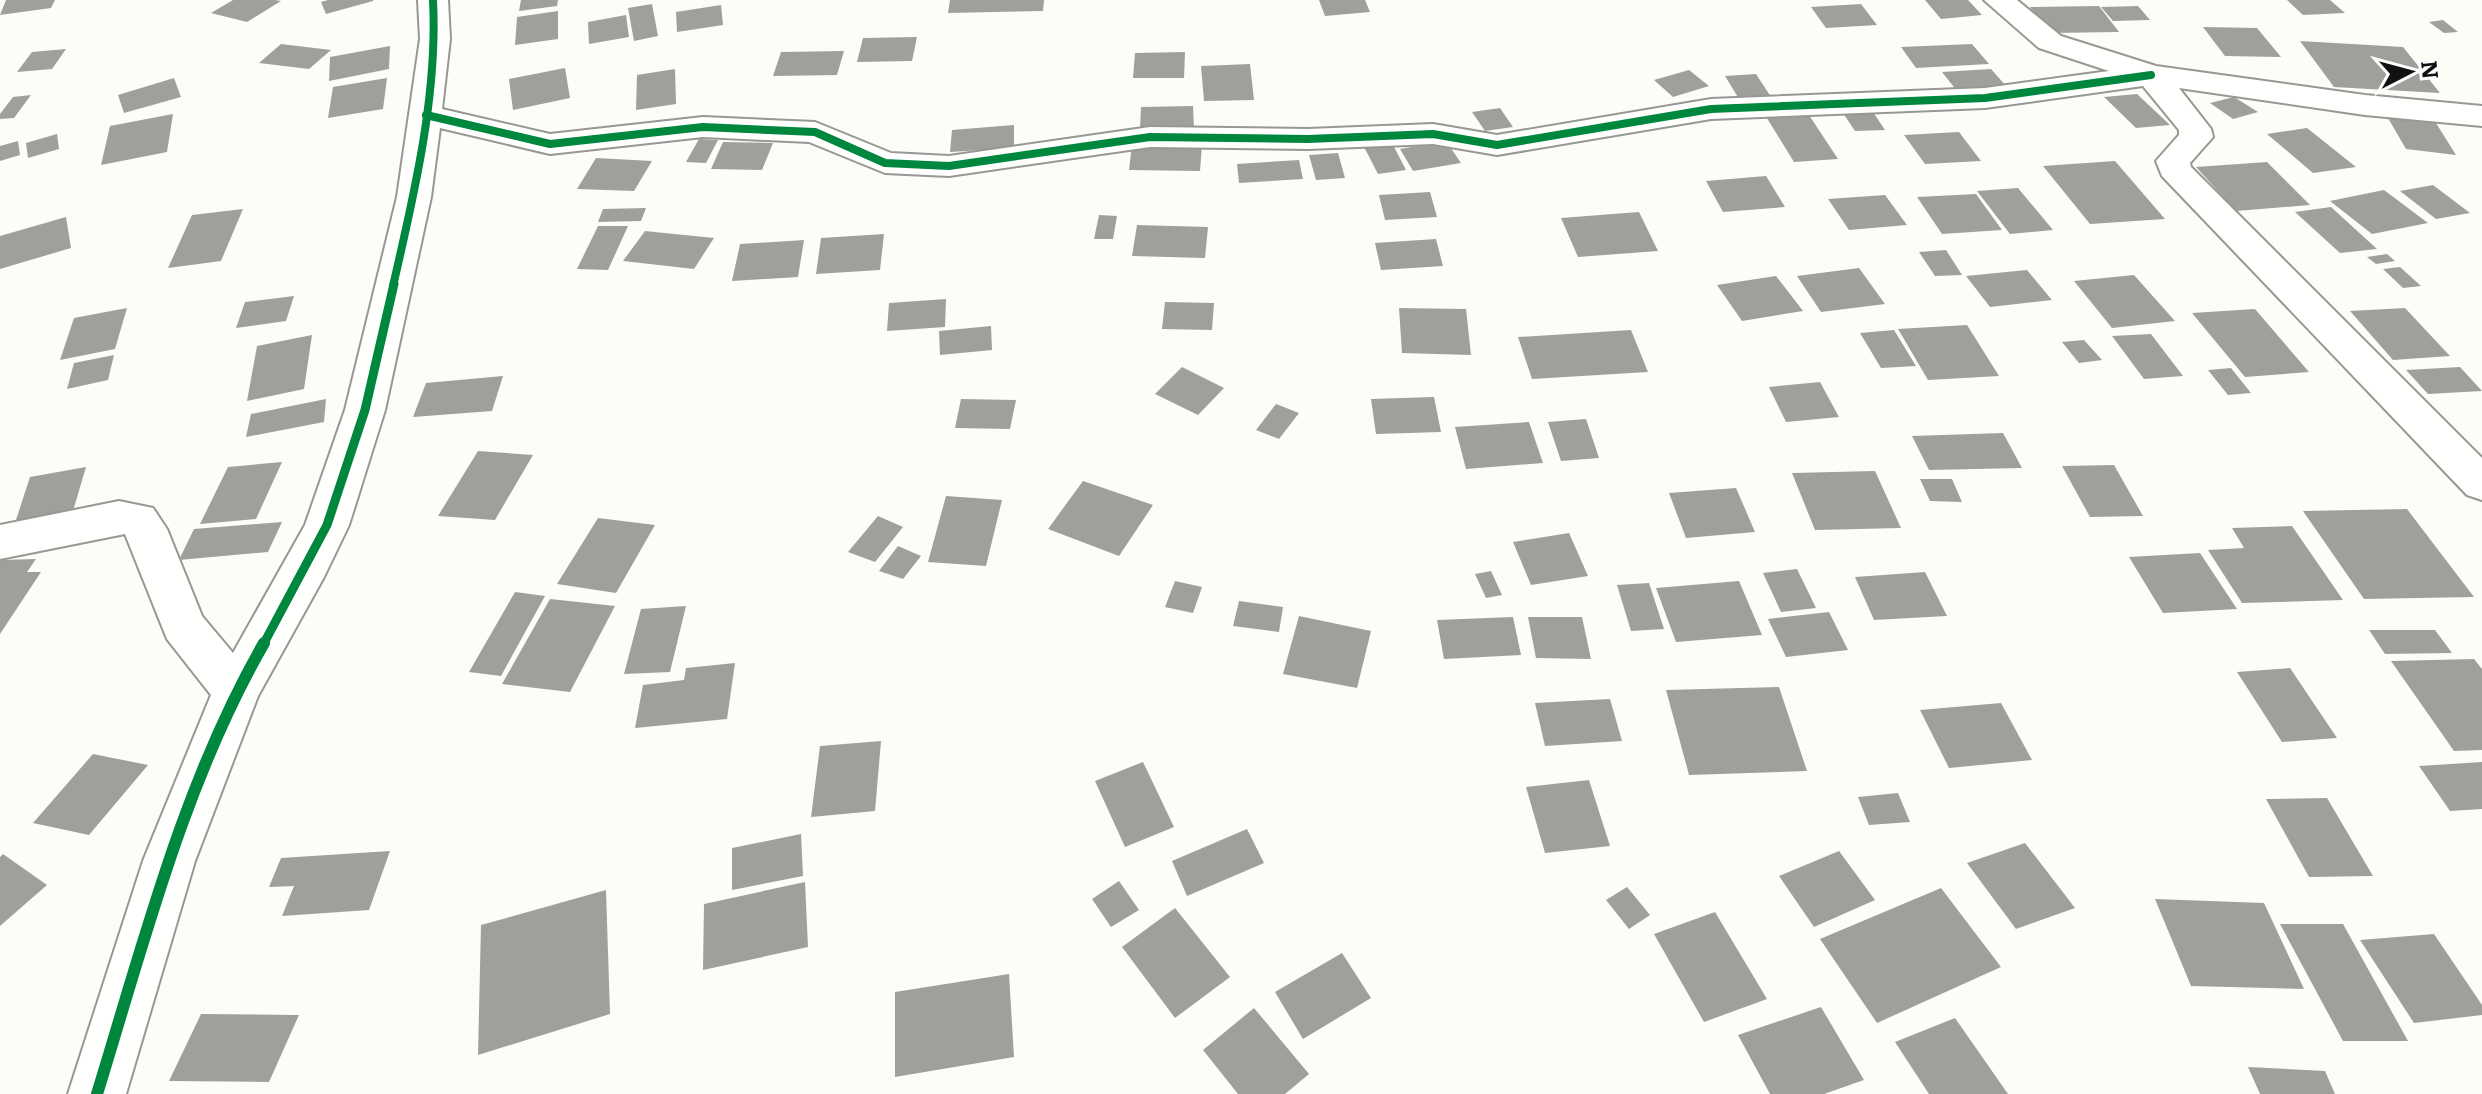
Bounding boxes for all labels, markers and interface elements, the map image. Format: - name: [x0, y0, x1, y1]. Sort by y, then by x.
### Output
- north arrow: [2370, 32, 2450, 112]
- text: N: [2414, 59, 2449, 81]

